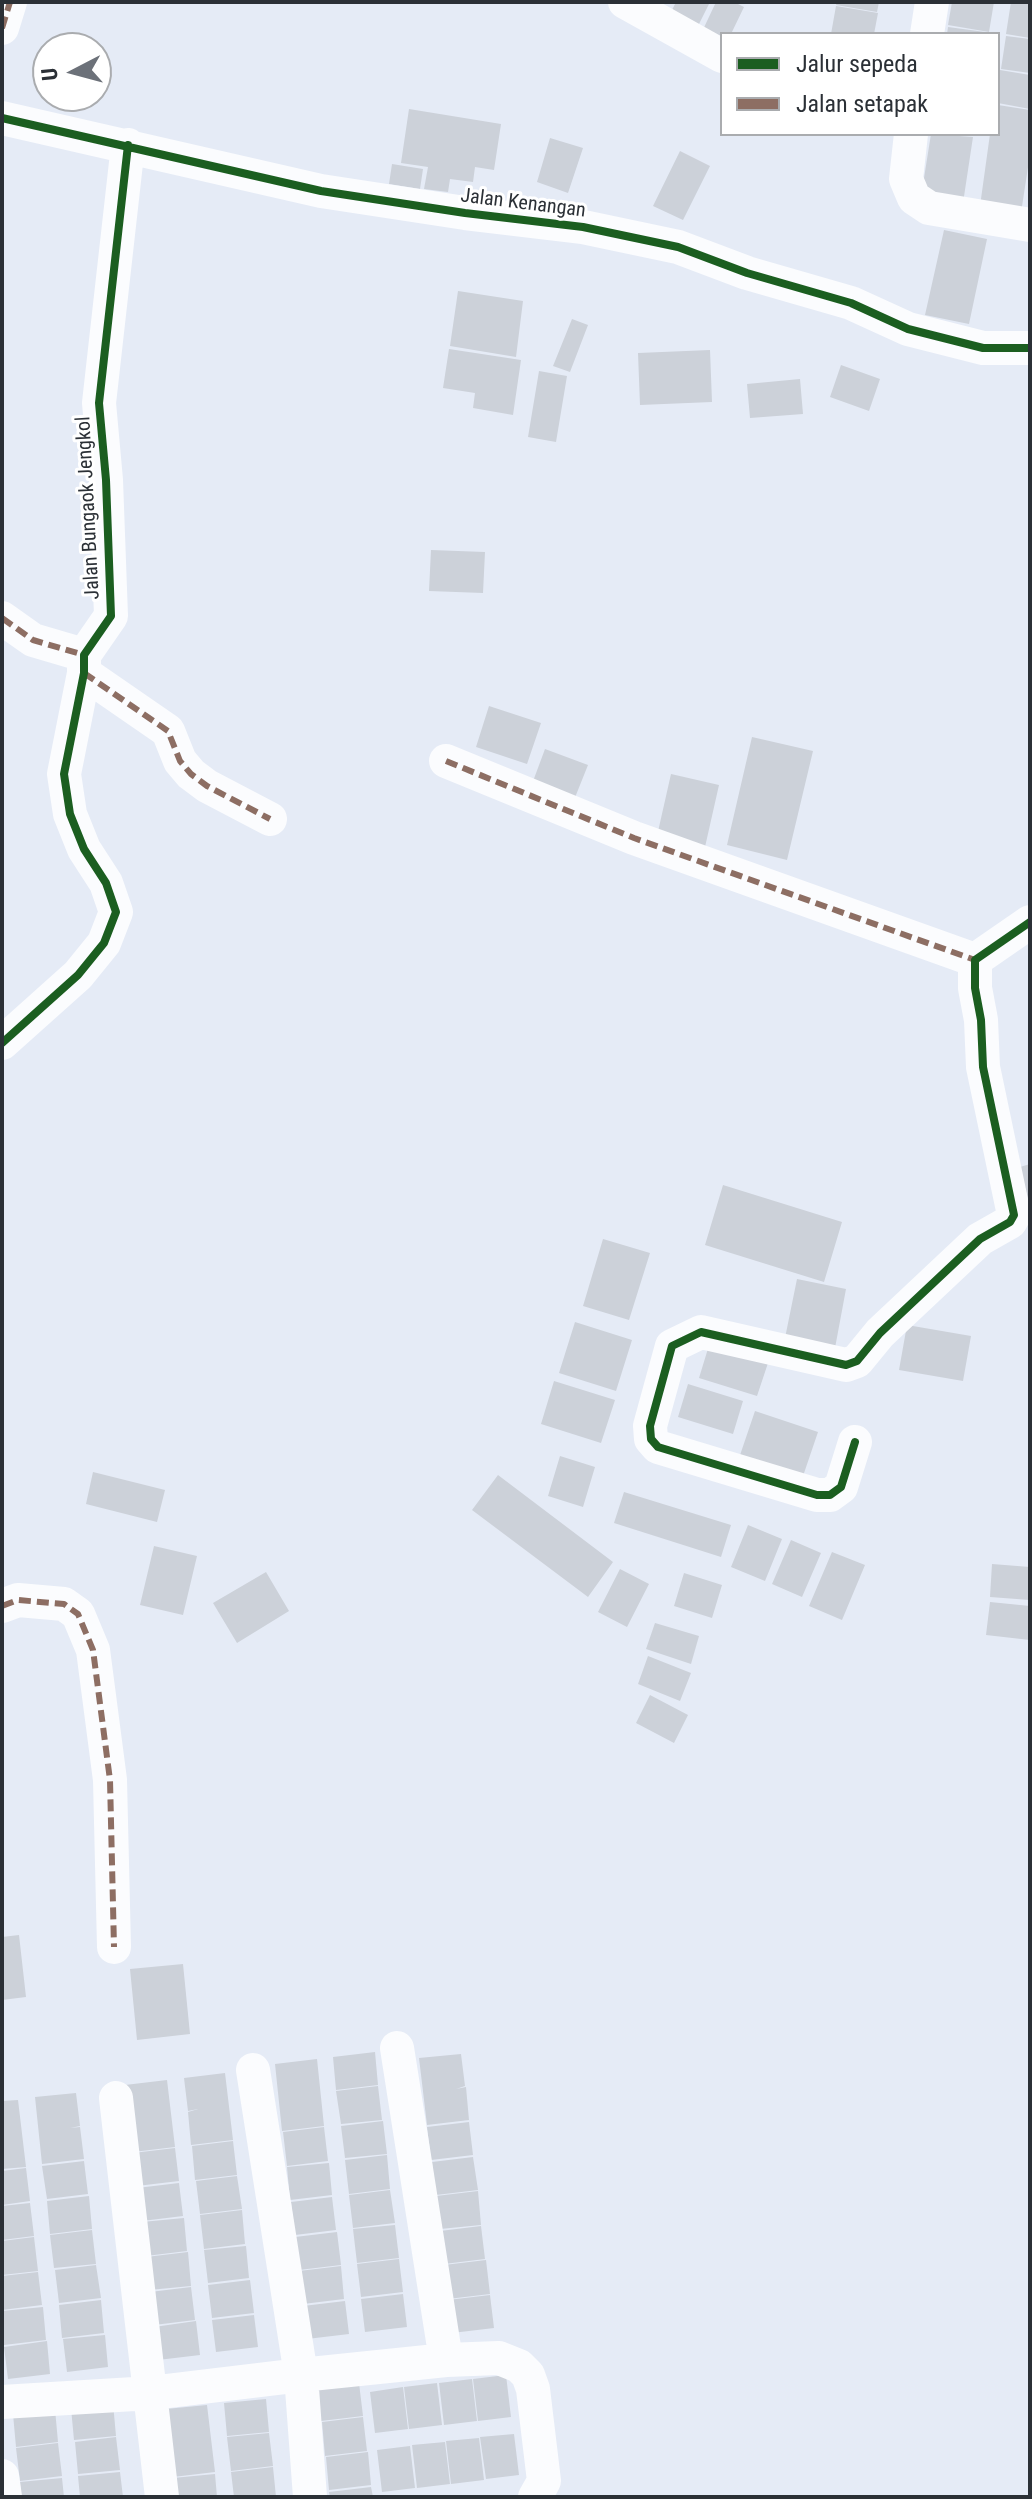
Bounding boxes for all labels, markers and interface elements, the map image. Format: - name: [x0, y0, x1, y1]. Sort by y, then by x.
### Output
- north arrow: [32, 32, 112, 112]
- legend: [720, 32, 1000, 136]
- text: Jalur sepeda: [796, 50, 918, 78]
- text: U: [37, 67, 63, 82]
- text: Jalan setapak: [796, 90, 928, 118]
- street label: Jalan Kenangan: [459, 184, 587, 224]
- street label: Jalan Bungaok Jengkol: [72, 416, 106, 600]

